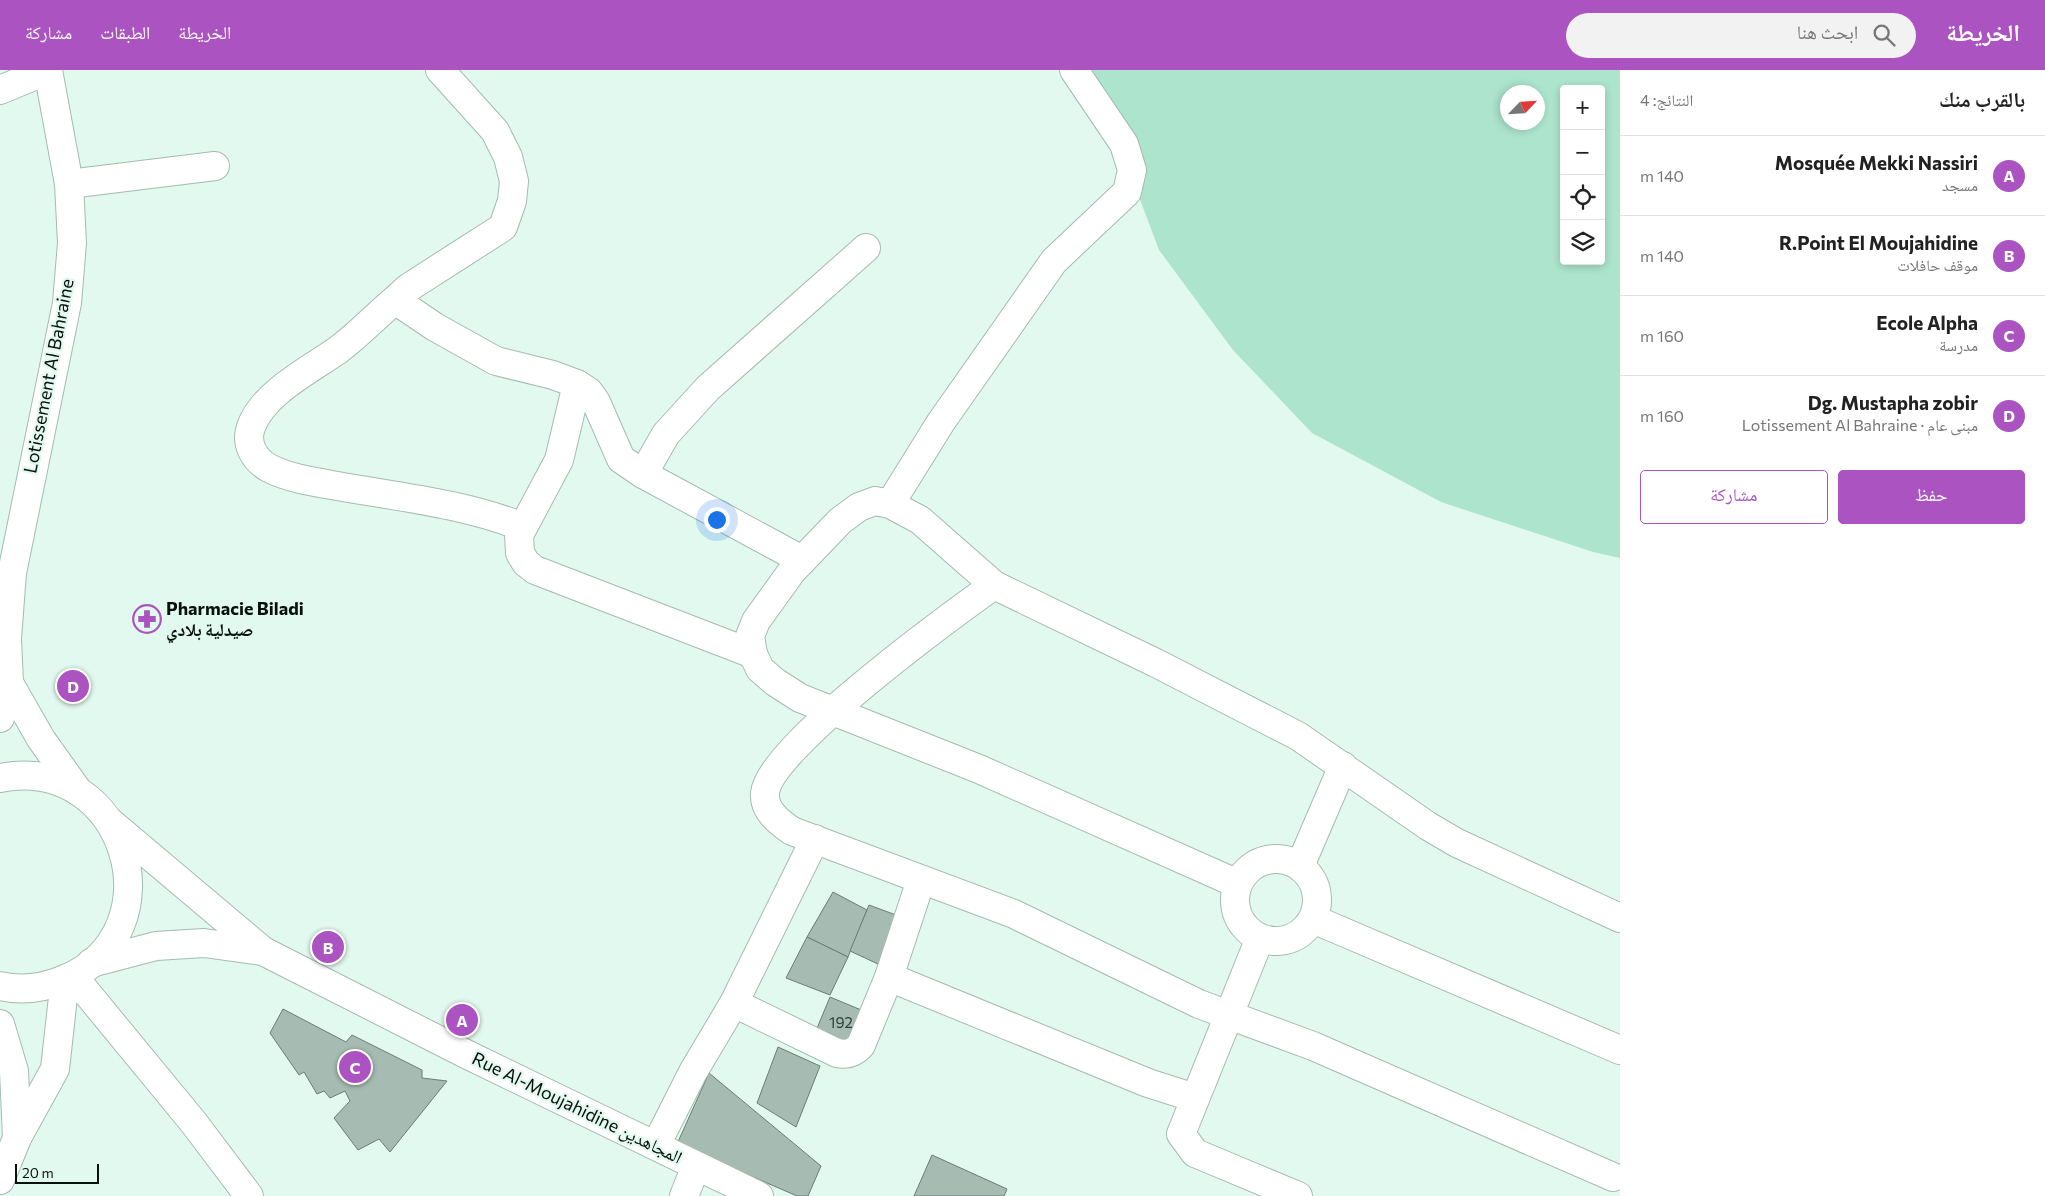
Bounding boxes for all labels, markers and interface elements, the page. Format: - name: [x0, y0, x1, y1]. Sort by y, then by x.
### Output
- search box: [1566, 13, 1916, 58]
- text: الخريطة: [1946, 17, 2020, 46]
- text: ابحث هنا: [1797, 20, 1858, 43]
- text: مشاركة: [25, 21, 72, 43]
- text: الطبقات: [100, 21, 150, 43]
- text: الخريطة: [178, 21, 231, 43]
- icon: search: [1870, 21, 1898, 49]
- north arrow: [1500, 85, 1545, 130]
- map controls: [1560, 85, 1605, 265]
- button: +: [1560, 85, 1605, 130]
- text: بالقرب منك: [1939, 86, 2025, 111]
- text: النتائج: 4: [1640, 90, 1693, 109]
- button: −: [1560, 130, 1605, 175]
- text: Mosquée Mekki Nassiri: [1775, 151, 1978, 174]
- text: 140 m: [1640, 166, 1684, 185]
- text: A: [2003, 166, 2015, 185]
- button: locate: [1560, 175, 1605, 220]
- text: مسجد: [1942, 175, 1978, 194]
- button: layers: [1560, 220, 1605, 265]
- text: R.Point El Moujahidine: [1779, 231, 1978, 254]
- text: 140 m: [1640, 246, 1684, 265]
- text: B: [2004, 246, 2014, 265]
- text: موقف حافلات: [1897, 255, 1978, 274]
- street label: Lotissement Al Bahraine: [18, 277, 78, 475]
- text: Ecole Alpha: [1876, 311, 1978, 334]
- text: 160 m: [1640, 326, 1684, 345]
- text: C: [2004, 326, 2014, 345]
- text: مدرسة: [1939, 335, 1978, 354]
- text: Dg. Mustapha zobir: [1808, 391, 1978, 414]
- text: 160 m: [1640, 406, 1684, 425]
- text: D: [2003, 406, 2015, 425]
- text: مبنى عام · Lotissement Al Bahraine: [1742, 415, 1978, 434]
- button: مشاركة: [1640, 470, 1828, 524]
- button: حفظ: [1838, 470, 2025, 524]
- your location: [704, 507, 730, 533]
- place label: Pharmacie Biladi صيدلية بلادي: [166, 597, 304, 644]
- pharmacy icon: Pharmacie Biladi صيدلية بلادي: [132, 604, 162, 634]
- pin: D: [57, 667, 89, 705]
- pin: B: [312, 928, 344, 966]
- pin: A: [446, 1001, 478, 1039]
- house number: 192: [829, 1013, 853, 1031]
- street label: Rue Al-Moujahidine المجاهدين: [468, 1047, 686, 1169]
- pin: C: [339, 1048, 371, 1086]
- scale bar: [15, 1161, 99, 1184]
- text: 20 m: [22, 1164, 54, 1181]

